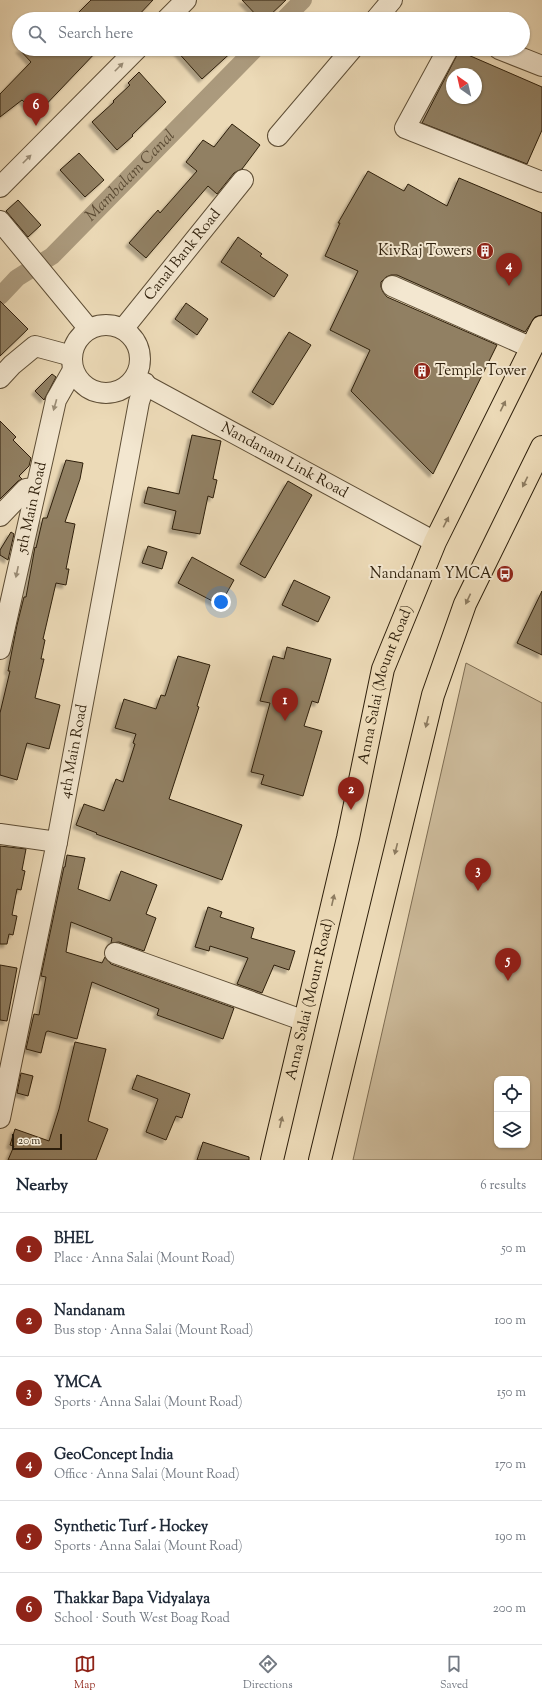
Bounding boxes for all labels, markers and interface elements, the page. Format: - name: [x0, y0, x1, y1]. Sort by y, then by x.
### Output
- search box: [12, 12, 530, 56]
- icon: search: [26, 23, 48, 45]
- text: Search here: [58, 24, 133, 45]
- one-way arrow: [114, 62, 124, 72]
- north arrow: [446, 68, 482, 104]
- pin: 6: [23, 93, 49, 126]
- water label: Mambalam Canal: [80, 125, 181, 227]
- one-way arrow: [23, 154, 32, 164]
- street label: Canal Bank Road: [139, 204, 226, 305]
- place label: KivRaj Towers: [378, 241, 472, 262]
- building icon: KivRaj Towers: [475, 241, 495, 261]
- pin: 4: [496, 253, 522, 286]
- building icon: Temple Tower: [412, 361, 432, 381]
- place label: Temple Tower: [435, 361, 527, 382]
- one-way arrow: [52, 399, 58, 411]
- one-way arrow: [500, 400, 506, 412]
- street label: Nandanam Link Road: [217, 417, 352, 504]
- street label: 5th Main Road: [11, 459, 52, 556]
- one-way arrow: [522, 477, 528, 488]
- one-way arrow: [442, 517, 449, 528]
- place label: Nandanam YMCA: [370, 564, 492, 585]
- bus stop icon: Nandanam YMCA: [495, 564, 515, 584]
- one-way arrow: [13, 566, 19, 578]
- your location: [211, 592, 231, 612]
- one-way arrow: [465, 593, 471, 605]
- street label: Anna Salai (Mount Road): [353, 602, 419, 766]
- pin: 1: [272, 688, 298, 721]
- street label: 4th Main Road: [55, 702, 93, 800]
- one-way arrow: [423, 716, 429, 729]
- pin: 2: [338, 777, 364, 810]
- one-way arrow: [392, 842, 398, 855]
- pin: 3: [465, 858, 491, 891]
- one-way arrow: [331, 894, 337, 906]
- street label: Anna Salai (Mount Road): [281, 917, 339, 1082]
- pin: 5: [495, 948, 521, 981]
- map controls: [494, 1076, 530, 1148]
- button: locate: [494, 1076, 530, 1112]
- button: layers: [494, 1112, 530, 1148]
- one-way arrow: [278, 1116, 284, 1128]
- scale bar: [12, 1132, 62, 1151]
- text: 20 m: [18, 1133, 40, 1149]
- text: Nearby: [16, 1174, 68, 1198]
- text: 6 results: [480, 1177, 526, 1195]
- text: BHEL: [54, 1229, 93, 1250]
- text: 1: [27, 1240, 31, 1258]
- text: 50 m: [501, 1240, 526, 1258]
- text: Place · Anna Salai (Mount Road): [54, 1250, 235, 1268]
- text: Nandanam: [54, 1301, 125, 1322]
- text: 2: [26, 1312, 32, 1330]
- text: 100 m: [494, 1312, 526, 1330]
- text: Bus stop · Anna Salai (Mount Road): [54, 1322, 253, 1340]
- text: YMCA: [54, 1373, 102, 1394]
- text: 3: [26, 1384, 32, 1402]
- text: 150 m: [497, 1384, 526, 1402]
- text: Sports · Anna Salai (Mount Road): [54, 1394, 243, 1412]
- text: GeoConcept India: [54, 1445, 174, 1466]
- text: 4: [26, 1456, 32, 1474]
- text: 170 m: [495, 1456, 526, 1474]
- text: Office · Anna Salai (Mount Road): [54, 1466, 239, 1484]
- text: Synthetic Turf - Hockey: [54, 1517, 208, 1538]
- text: 5: [27, 1528, 31, 1546]
- text: 190 m: [495, 1528, 526, 1546]
- text: Sports · Anna Salai (Mount Road): [54, 1538, 243, 1556]
- text: Thakkar Bapa Vidyalaya: [54, 1589, 210, 1610]
- text: 6: [26, 1600, 32, 1618]
- text: 200 m: [493, 1600, 526, 1618]
- text: School · South West Boag Road: [54, 1610, 230, 1628]
- tab: Map: [74, 1653, 96, 1693]
- tab: Directions: [243, 1653, 293, 1693]
- tab: Saved: [440, 1653, 468, 1693]

